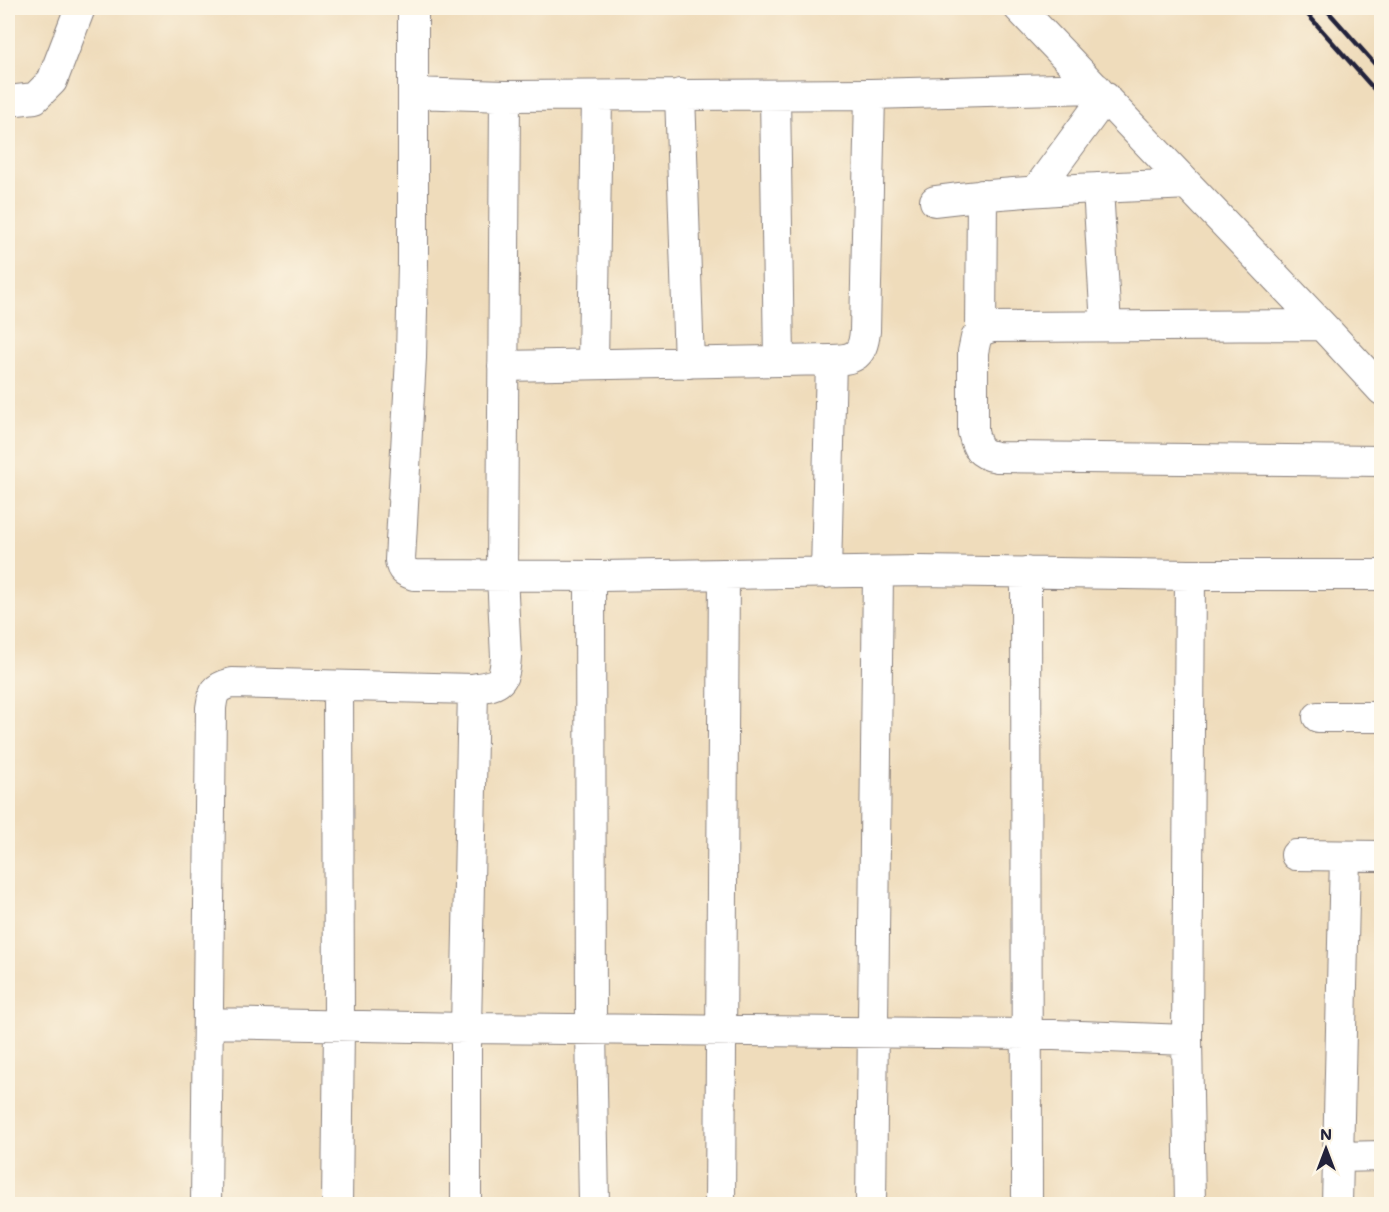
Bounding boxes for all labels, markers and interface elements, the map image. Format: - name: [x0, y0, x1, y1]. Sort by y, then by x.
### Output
- north arrow: [1296, 1119, 1356, 1179]
- text: N: [1320, 1123, 1332, 1144]

